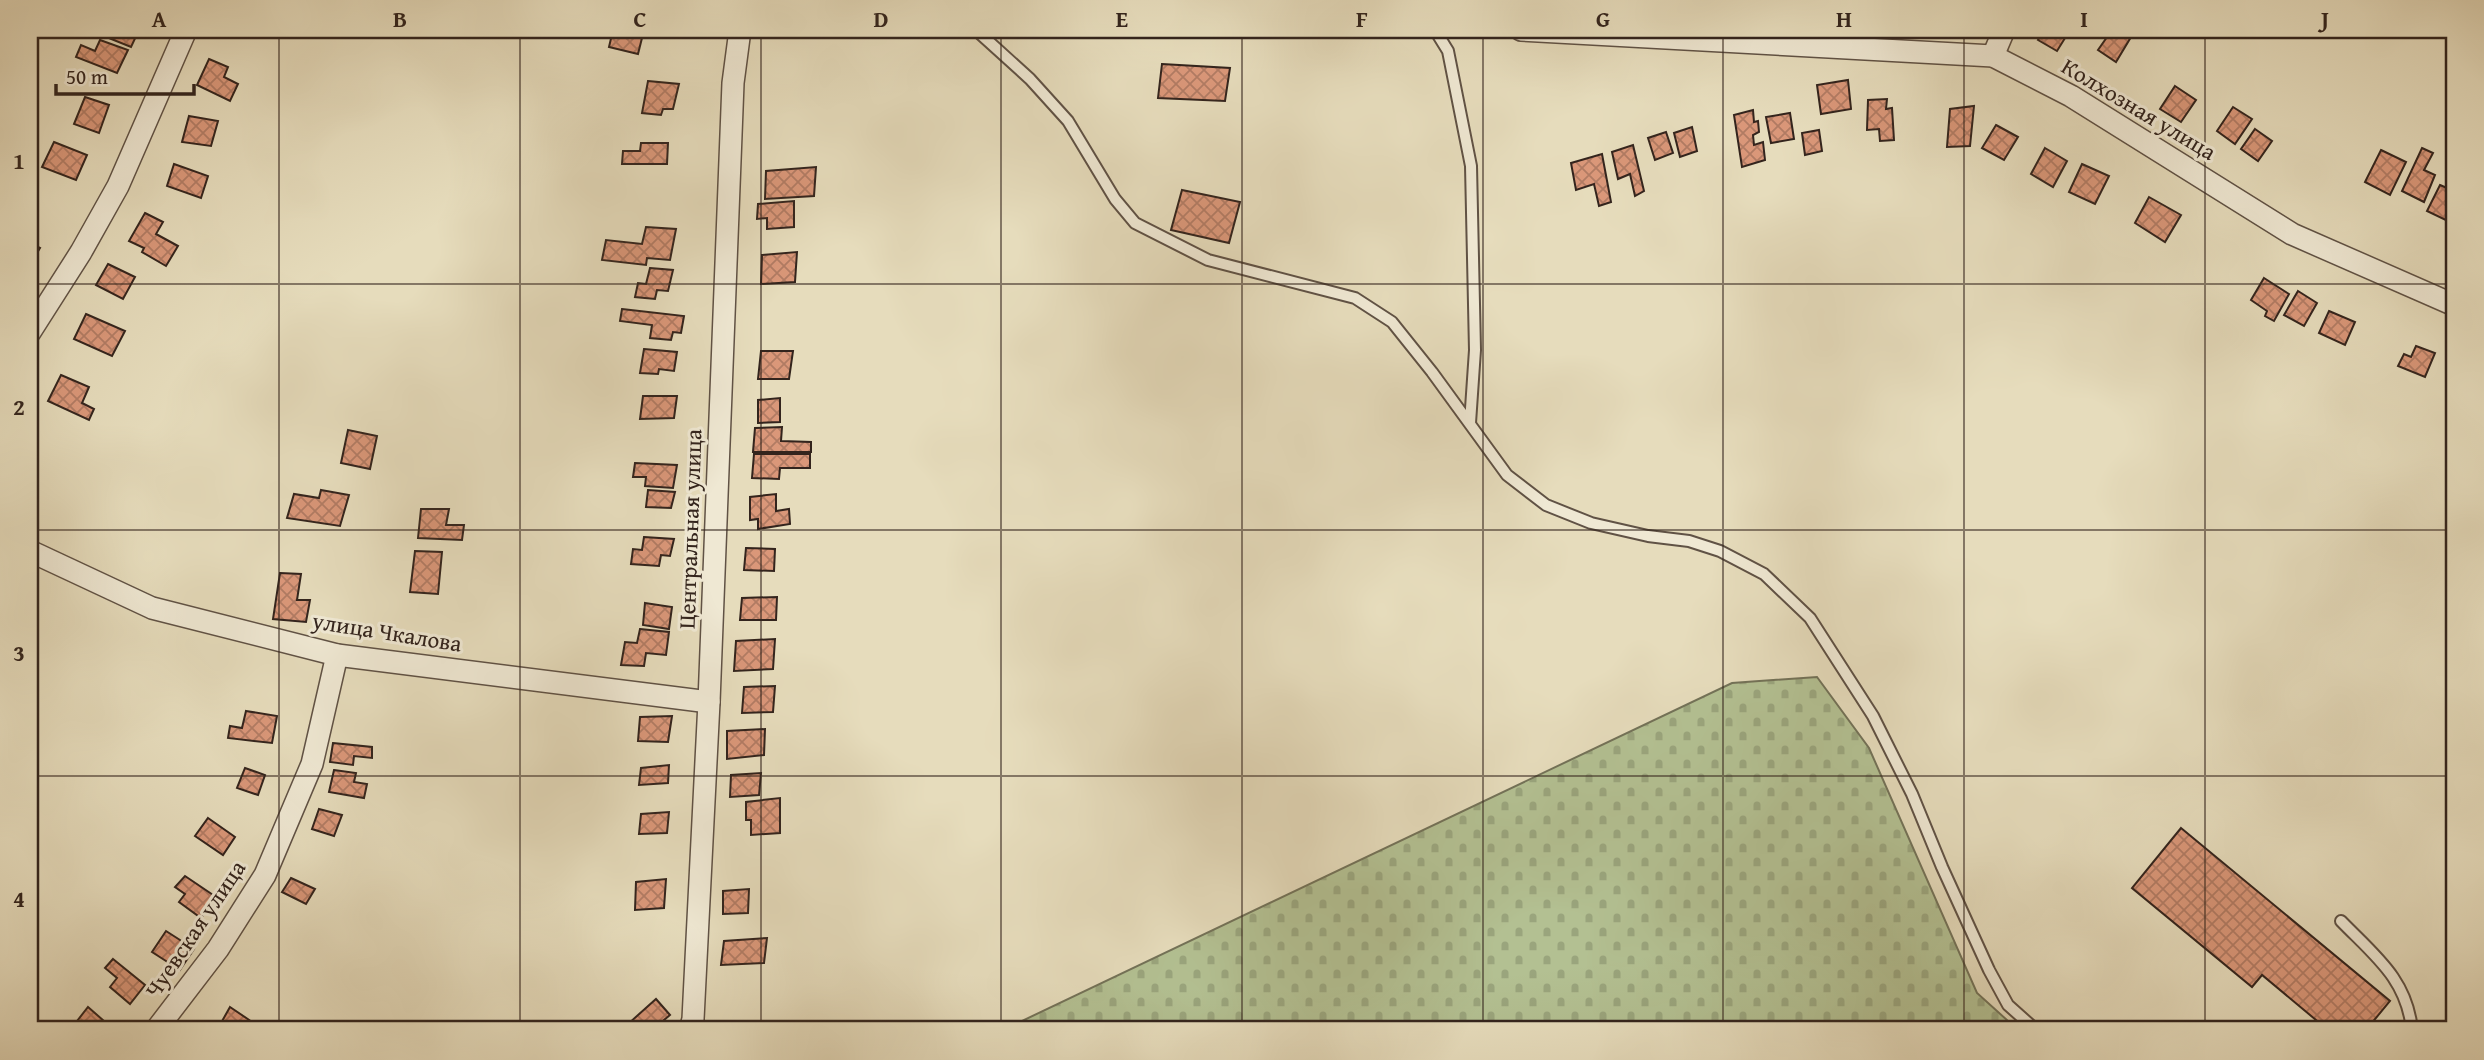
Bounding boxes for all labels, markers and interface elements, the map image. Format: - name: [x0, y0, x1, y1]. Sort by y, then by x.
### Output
- text: A: [152, 2, 167, 35]
- text: B: [393, 2, 407, 35]
- text: C: [633, 2, 647, 35]
- text: D: [874, 2, 889, 35]
- text: E: [1116, 2, 1128, 35]
- text: F: [1356, 2, 1368, 35]
- text: G: [1596, 2, 1610, 35]
- text: H: [1836, 2, 1852, 35]
- text: I: [2080, 2, 2088, 35]
- text: J: [2317, 2, 2329, 35]
- street label: Колхозная улица: [2056, 49, 2223, 168]
- scale bar: [56, 52, 194, 96]
- text: 50 m: [66, 61, 108, 92]
- text: 1: [13, 144, 25, 177]
- text: 2: [13, 390, 25, 423]
- street label: Центральная улица: [670, 428, 709, 630]
- street label: улица Чкалова: [309, 603, 464, 660]
- text: 3: [13, 636, 25, 669]
- street label: Чуевская улица: [136, 853, 253, 1004]
- text: 4: [13, 882, 25, 915]

